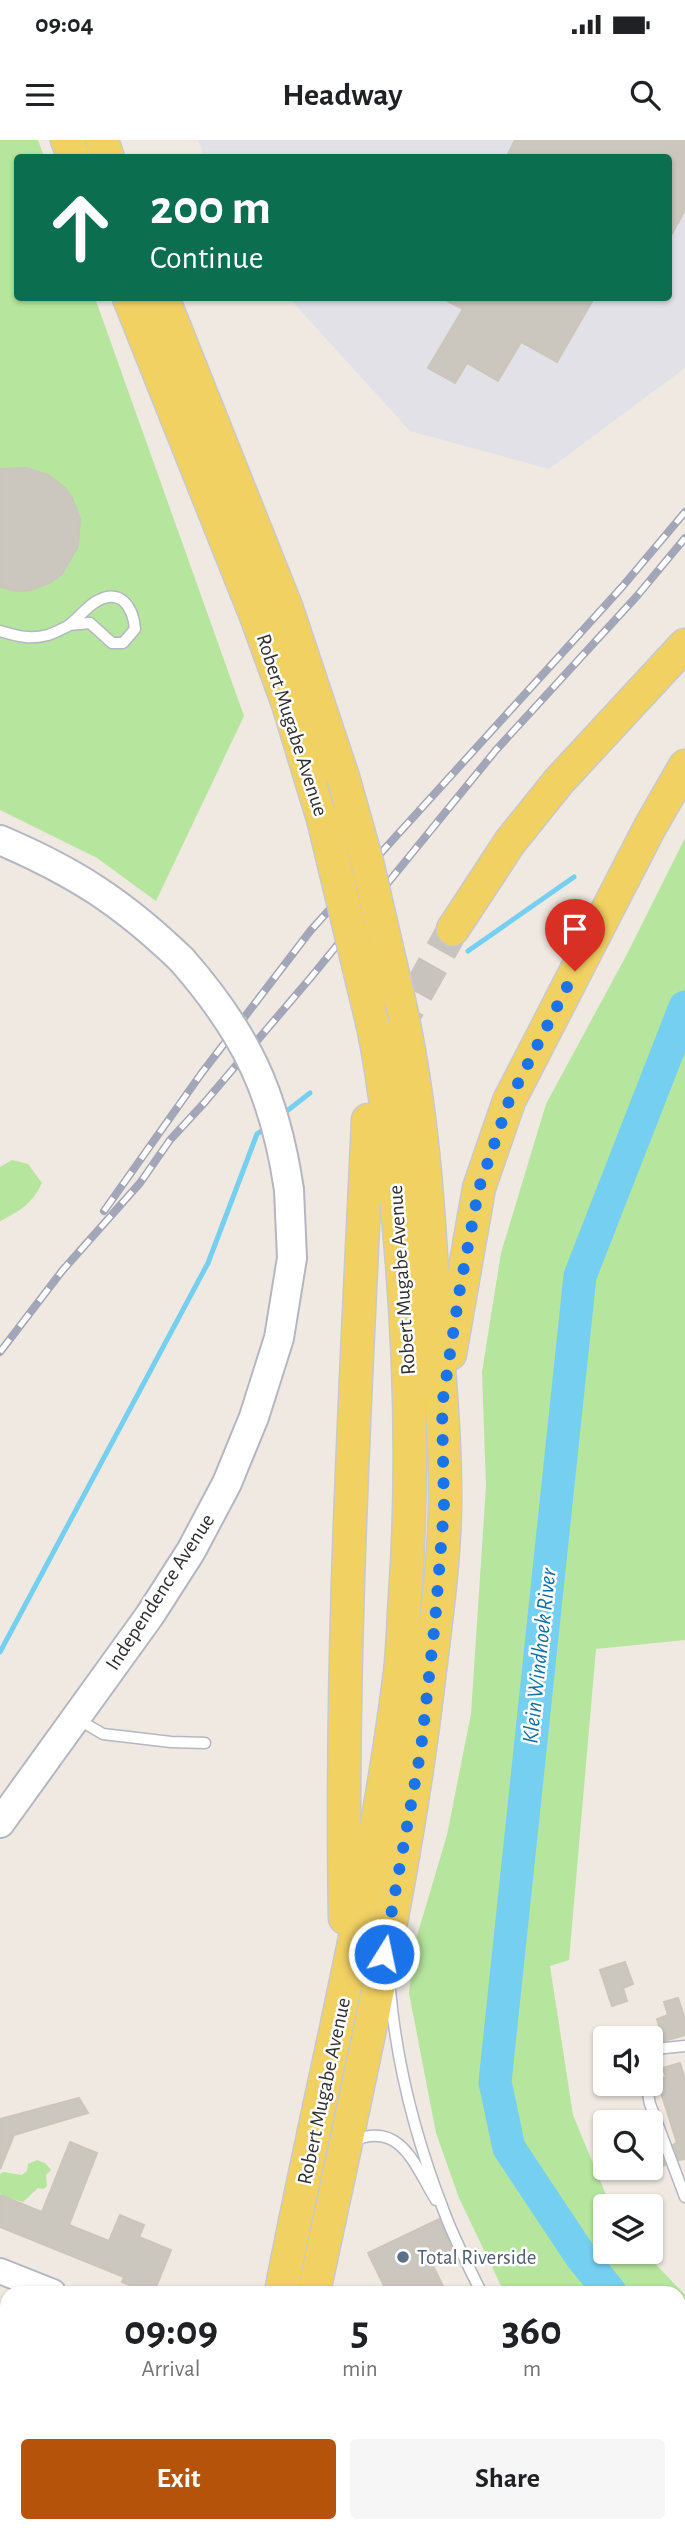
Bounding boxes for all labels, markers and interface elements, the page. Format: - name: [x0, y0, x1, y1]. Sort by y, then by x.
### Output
- text: 09:04: [35, 11, 94, 37]
- icon: menu: [21, 76, 59, 114]
- icon: search: [626, 76, 664, 114]
- text: Headway: [282, 79, 403, 111]
- icon: ahead: [35, 182, 126, 273]
- text: 200 m: [150, 184, 271, 233]
- text: Continue: [150, 242, 263, 274]
- street label: Robert Mugabe Avenue: [253, 631, 331, 819]
- pin: [545, 899, 605, 971]
- icon: arrive: [556, 910, 594, 948]
- street label: Robert Mugabe Avenue: [385, 1184, 419, 1376]
- street label: Independence Avenue: [102, 1510, 218, 1674]
- water label: Klein Windhoek River: [519, 1567, 561, 1745]
- position arrow: [347, 1917, 421, 1991]
- street label: Robert Mugabe Avenue: [294, 1996, 354, 2186]
- map controls: [593, 2026, 663, 2264]
- button: sound: [593, 2026, 663, 2096]
- button: search: [593, 2110, 663, 2180]
- button: layers: [593, 2194, 663, 2264]
- place label: Total Riverside: [417, 2247, 536, 2268]
- marker: Total Riverside: [395, 2249, 411, 2265]
- text: 09:09: [124, 2310, 218, 2352]
- text: 5: [351, 2310, 369, 2352]
- text: 360: [502, 2310, 562, 2352]
- text: Arrival: [141, 2358, 201, 2381]
- text: min: [342, 2358, 378, 2381]
- text: m: [523, 2358, 541, 2381]
- button: Exit: [21, 2439, 336, 2519]
- button: Share: [350, 2439, 665, 2519]

